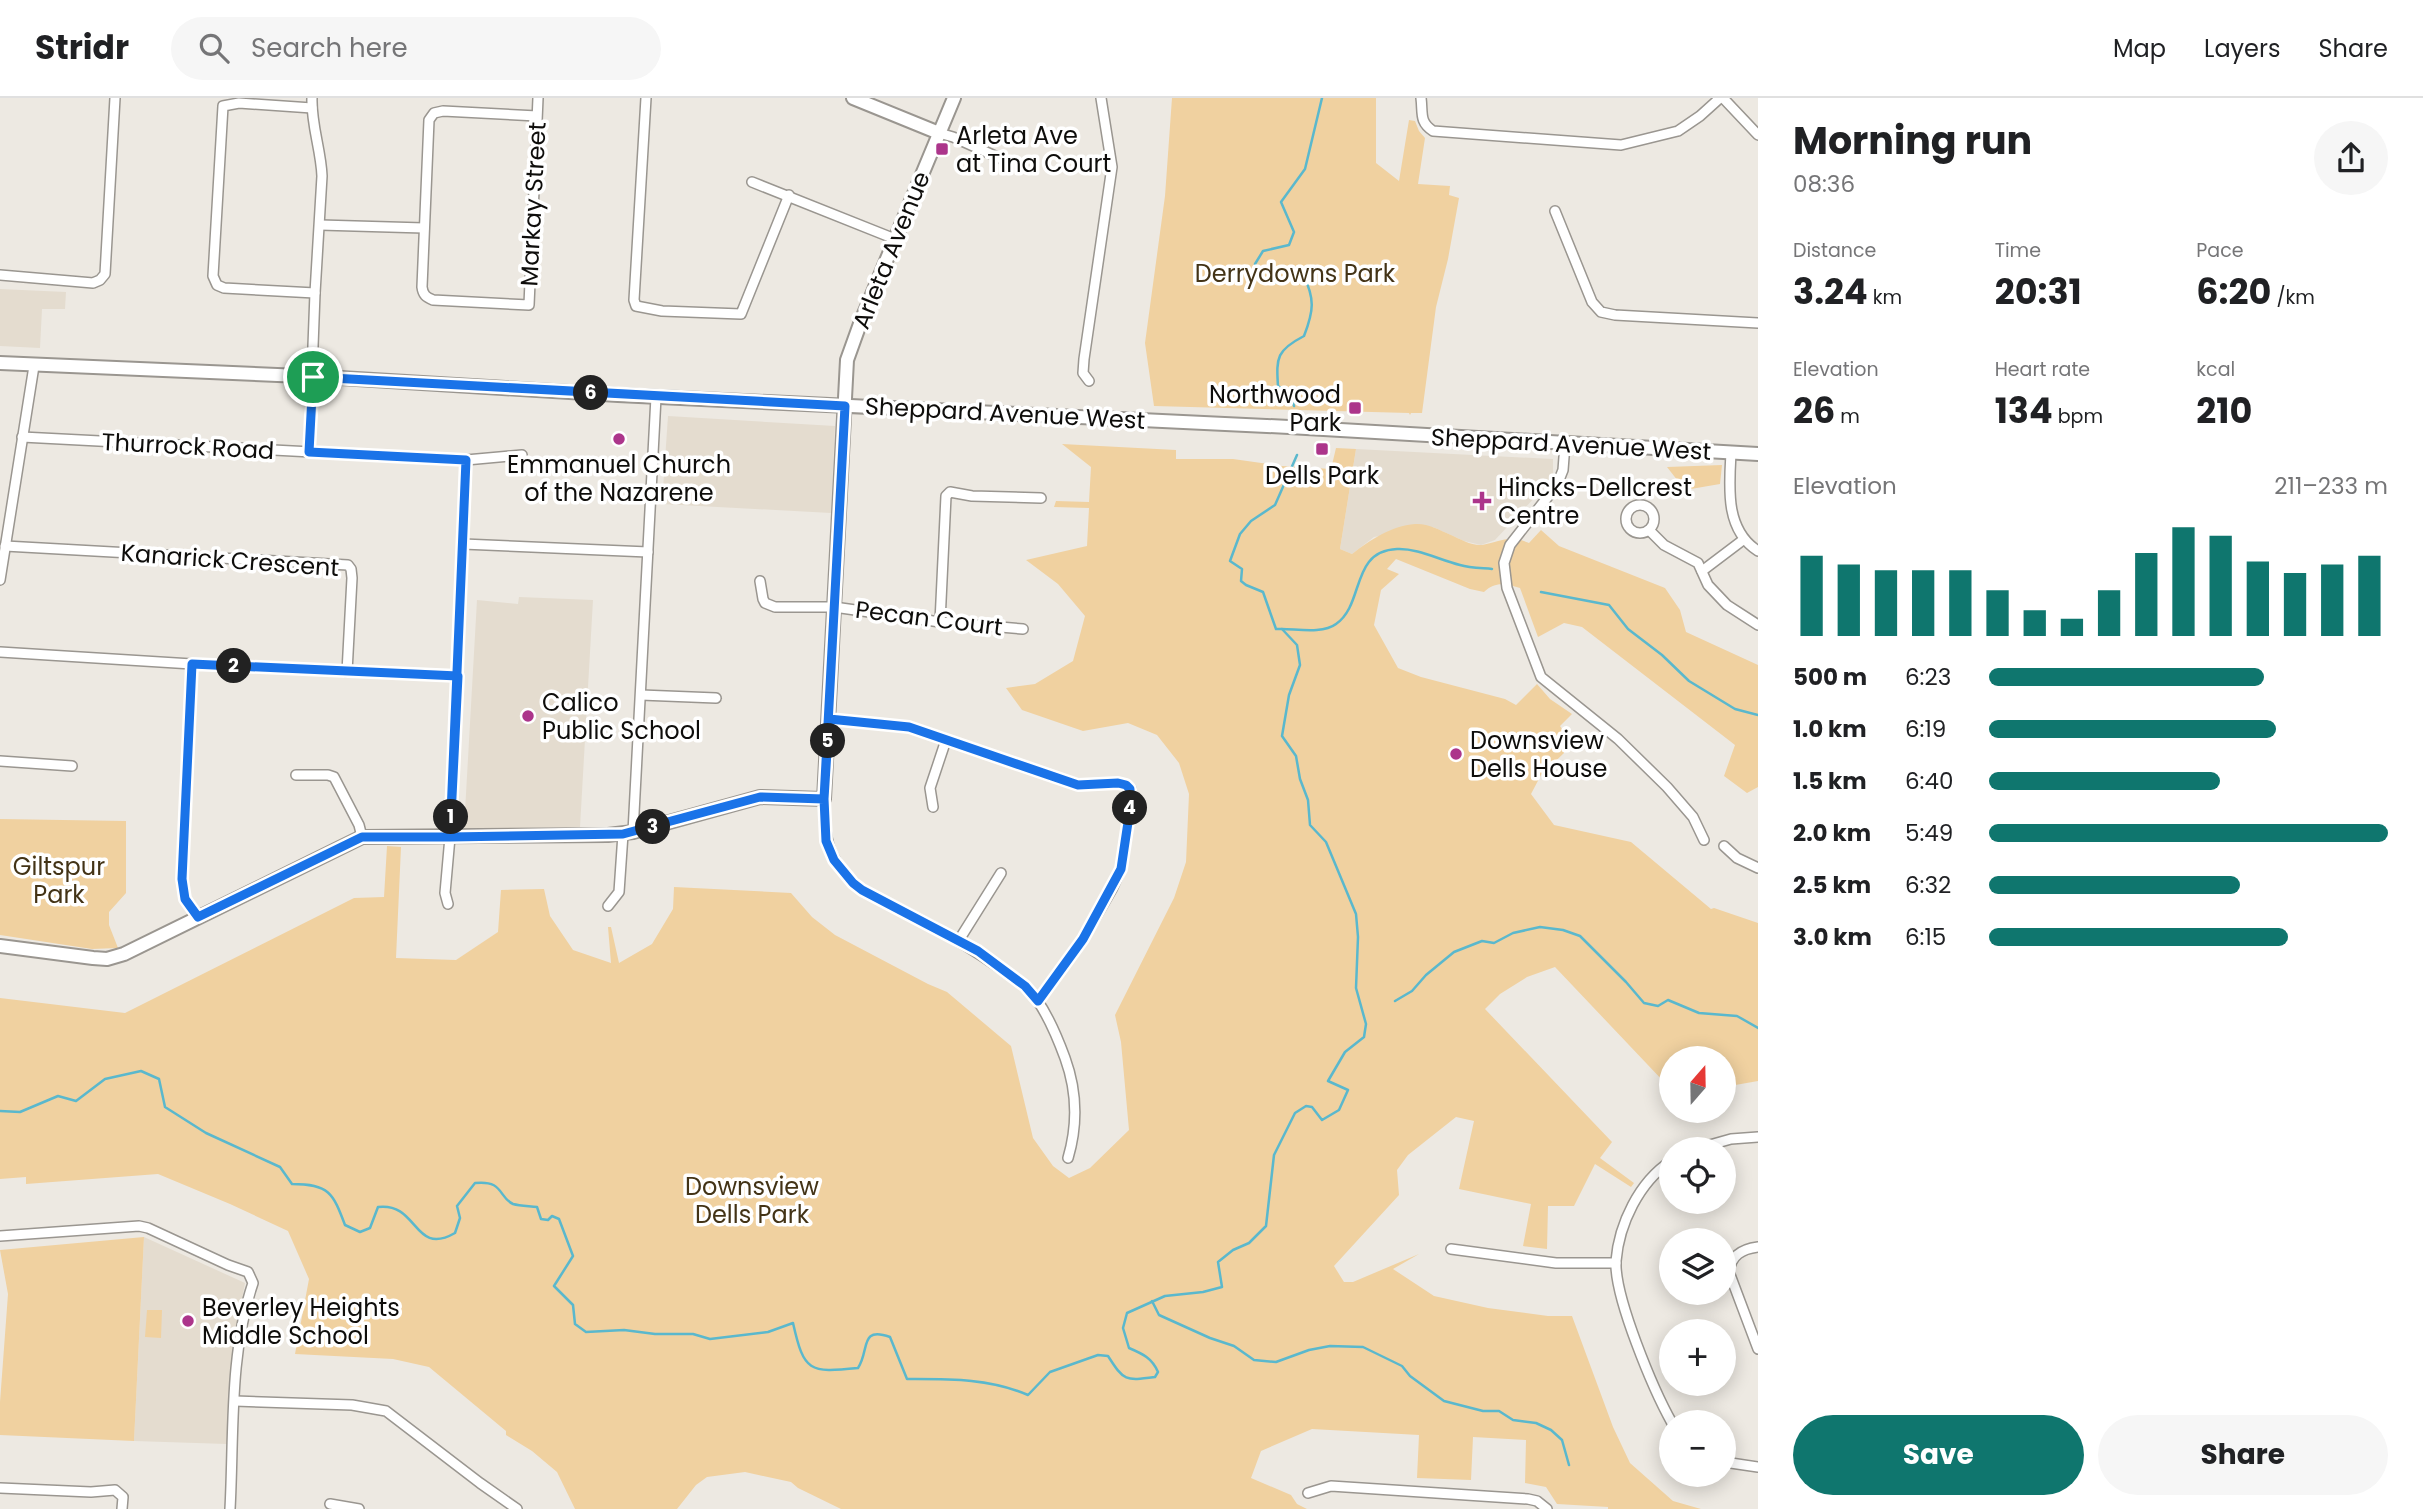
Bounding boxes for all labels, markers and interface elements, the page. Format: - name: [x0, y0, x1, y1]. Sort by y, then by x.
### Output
- search box: [171, 17, 661, 80]
- text: Stridr: [35, 24, 129, 71]
- icon: search: [195, 29, 233, 67]
- text: Search here: [251, 30, 408, 66]
- text: Map: [2113, 32, 2166, 65]
- text: Layers: [2204, 32, 2280, 65]
- text: Share: [2318, 32, 2388, 65]
- text: Morning run: [1793, 114, 2032, 167]
- place label: Arleta Ave at Tina Court: [956, 119, 1111, 180]
- street label: Markay Street: [512, 121, 554, 287]
- button: share: [2314, 121, 2388, 195]
- marker: Arleta Ave at Tina Court: [934, 141, 950, 157]
- street label: Arleta Avenue: [844, 166, 938, 334]
- text: 08:36: [1793, 168, 1855, 200]
- text: Distance: [1793, 237, 1876, 264]
- text: Time: [1995, 237, 2041, 264]
- text: Pace: [2196, 237, 2244, 264]
- park label: Derrydowns Park: [1195, 257, 1396, 290]
- text: 3.24: [1793, 267, 1868, 316]
- text: 20:31: [1995, 267, 2082, 316]
- text: 6:20: [2196, 267, 2271, 316]
- text: km: [1868, 284, 1902, 311]
- text: /km: [2271, 284, 2315, 311]
- pin: [283, 347, 343, 407]
- text: Elevation: [1793, 356, 1879, 383]
- text: Heart rate: [1995, 356, 2090, 383]
- text: kcal: [2196, 356, 2235, 383]
- icon: arrive: [294, 358, 332, 396]
- pin: 6: [574, 376, 608, 410]
- place label: Northwood Park: [1209, 378, 1342, 439]
- text: 6: [584, 379, 597, 406]
- text: 26: [1793, 386, 1835, 435]
- text: 134: [1995, 386, 2053, 435]
- text: 210: [2196, 386, 2252, 435]
- street label: Sheppard Avenue West: [864, 389, 1146, 437]
- marker: Northwood Park: [1347, 400, 1363, 416]
- text: m: [1835, 403, 1860, 430]
- text: bpm: [2053, 403, 2103, 430]
- street label: Sheppard Avenue West: [1430, 420, 1712, 468]
- street label: Thurrock Road: [101, 425, 275, 467]
- marker: Emmanuel Church of the Nazarene: [611, 431, 627, 447]
- marker: Dells Park: [1314, 441, 1330, 457]
- place label: Emmanuel Church of the Nazarene: [507, 448, 731, 509]
- place label: Dells Park: [1265, 459, 1380, 492]
- text: Elevation: [1793, 470, 1897, 502]
- text: 211–233 m: [2274, 470, 2388, 502]
- place label: Hincks-Dellcrest Centre: [1498, 471, 1692, 532]
- marker: Hincks-Dellcrest Centre: [1472, 491, 1492, 511]
- street label: Kanarick Crescent: [120, 536, 340, 584]
- street label: Pecan Court: [853, 593, 1005, 643]
- pin: 2: [216, 648, 252, 684]
- text: 2: [228, 652, 239, 679]
- text: 500 m: [1793, 661, 1867, 693]
- text: 6:23: [1905, 661, 1951, 693]
- place label: Calico Public School: [542, 686, 701, 747]
- marker: Calico Public School: [520, 708, 536, 724]
- text: 1.0 km: [1793, 713, 1867, 745]
- text: 6:19: [1905, 713, 1946, 745]
- pin: 5: [810, 724, 846, 758]
- place label: Downsview Dells House: [1470, 724, 1607, 785]
- text: 5: [821, 727, 834, 754]
- marker: Downsview Dells House: [1448, 746, 1464, 762]
- text: 1.5 km: [1793, 765, 1867, 797]
- text: 6:40: [1905, 765, 1953, 797]
- pin: 4: [1112, 790, 1148, 826]
- text: 4: [1123, 794, 1136, 821]
- pin: 1: [434, 800, 468, 834]
- text: 1: [447, 803, 454, 830]
- pin: 3: [636, 810, 670, 844]
- text: 3: [647, 813, 658, 840]
- text: 2.0 km: [1793, 817, 1871, 849]
- text: 5:49: [1905, 817, 1953, 849]
- park label: Giltspur Park: [13, 850, 105, 911]
- text: 2.5 km: [1793, 869, 1871, 901]
- text: 6:32: [1905, 869, 1951, 901]
- text: 3.0 km: [1793, 921, 1872, 953]
- text: 6:15: [1905, 921, 1946, 953]
- north arrow: [1659, 1046, 1736, 1124]
- map controls: [1659, 1046, 1736, 1487]
- button: locate: [1659, 1137, 1736, 1214]
- park label: Downsview Dells Park: [685, 1170, 819, 1231]
- button: layers: [1659, 1228, 1736, 1305]
- place label: Beverley Heights Middle School: [202, 1291, 400, 1352]
- marker: Beverley Heights Middle School: [180, 1313, 196, 1329]
- button: +: [1659, 1319, 1736, 1396]
- button: −: [1659, 1410, 1736, 1487]
- button: Save: [1793, 1415, 2084, 1495]
- button: Share: [2098, 1415, 2388, 1495]

